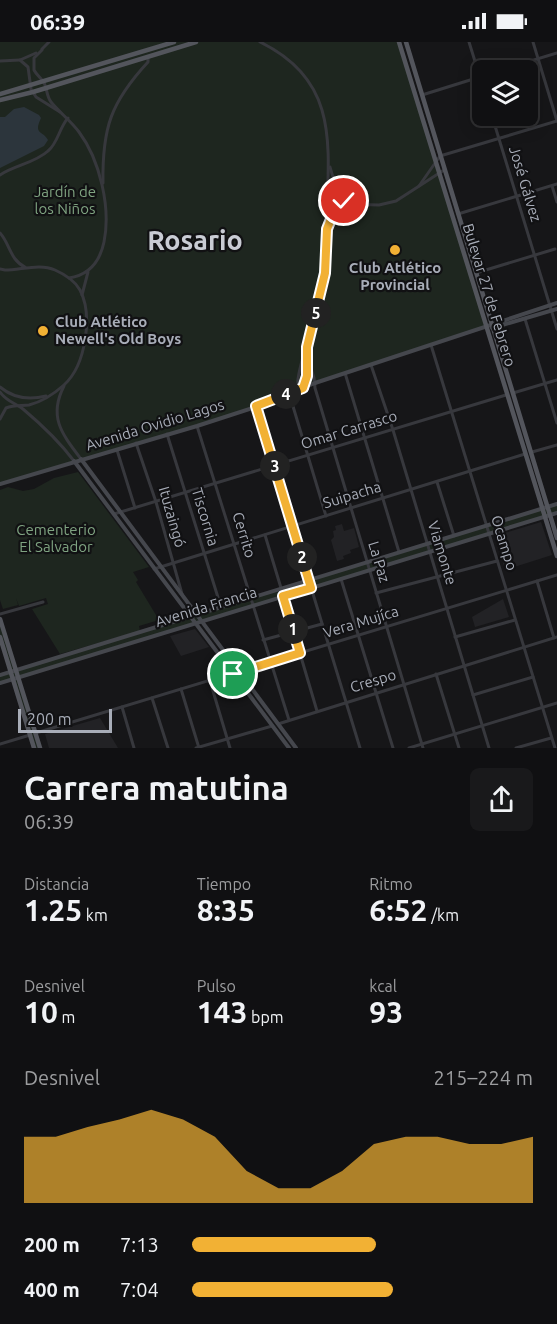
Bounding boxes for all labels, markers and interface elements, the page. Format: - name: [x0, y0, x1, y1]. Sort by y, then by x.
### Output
- text: 06:39: [30, 9, 85, 34]
- map controls: [472, 60, 538, 126]
- button: layers: [472, 60, 538, 126]
- street label: José Gálvez: [506, 144, 545, 224]
- pin: [318, 175, 369, 226]
- park label: Jardín de los Niños: [34, 183, 96, 217]
- icon: check: [327, 184, 360, 217]
- street label: Bulevar 27 de Febrero: [460, 221, 519, 368]
- district label: Rosario: [147, 225, 243, 255]
- marker: Club Atlético Provincial: [388, 243, 402, 257]
- place label: Club Atlético Provincial: [349, 259, 441, 293]
- pin: 5: [301, 298, 331, 328]
- text: 5: [311, 304, 321, 322]
- place label: Club Atlético Newell's Old Boys: [55, 313, 181, 347]
- marker: Club Atlético Newell's Old Boys: [36, 324, 50, 338]
- pin: 4: [271, 379, 301, 409]
- text: 4: [281, 385, 291, 403]
- street label: Avenida Ovidio Lagos: [84, 395, 226, 454]
- street label: Omar Carrasco: [299, 407, 399, 452]
- pin: 3: [260, 451, 290, 481]
- text: 3: [270, 457, 280, 475]
- street label: Suipacha: [321, 478, 383, 511]
- street label: Ituzaingó: [156, 484, 189, 549]
- street label: Tiscornia: [189, 486, 222, 548]
- street label: Cerrito: [229, 510, 259, 560]
- street label: Ocampo: [488, 513, 521, 572]
- street label: Viamonte: [425, 519, 460, 587]
- park label: Cementerio El Salvador: [16, 521, 96, 555]
- street label: La Paz: [365, 539, 394, 585]
- pin: 2: [287, 542, 317, 572]
- text: 2: [297, 548, 307, 566]
- street label: Avenida Francia: [153, 583, 259, 630]
- street label: Vera Mujíca: [321, 602, 400, 641]
- pin: 1: [278, 614, 308, 644]
- text: 1: [288, 620, 298, 638]
- pin: [207, 648, 258, 699]
- icon: arrive: [216, 657, 249, 690]
- street label: Crespo: [348, 665, 398, 696]
- scale bar: [18, 706, 112, 734]
- text: 200 m: [27, 710, 72, 728]
- button: share: [470, 768, 533, 831]
- text: Carrera matutina: [24, 769, 289, 806]
- text: 06:39: [24, 810, 74, 833]
- text: Distancia: [24, 875, 89, 893]
- text: Tiempo: [197, 875, 251, 893]
- text: Ritmo: [369, 875, 413, 893]
- text: 1.25: [24, 893, 82, 927]
- text: 8:35: [197, 893, 255, 927]
- text: 6:52: [369, 893, 427, 927]
- text: km: [82, 906, 108, 924]
- text: /km: [427, 906, 459, 924]
- text: Desnivel: [24, 977, 85, 995]
- text: Pulso: [197, 977, 236, 995]
- text: kcal: [369, 977, 397, 995]
- text: 10: [24, 995, 58, 1029]
- text: 143: [197, 995, 247, 1029]
- text: 93: [369, 995, 403, 1029]
- text: m: [58, 1008, 75, 1026]
- text: bpm: [247, 1008, 284, 1026]
- text: Desnivel: [24, 1066, 100, 1089]
- text: 215–224 m: [434, 1066, 533, 1089]
- text: 200 m: [24, 1233, 80, 1256]
- text: 7:13: [120, 1233, 159, 1256]
- text: 400 m: [24, 1278, 80, 1301]
- text: 7:04: [120, 1278, 159, 1301]

